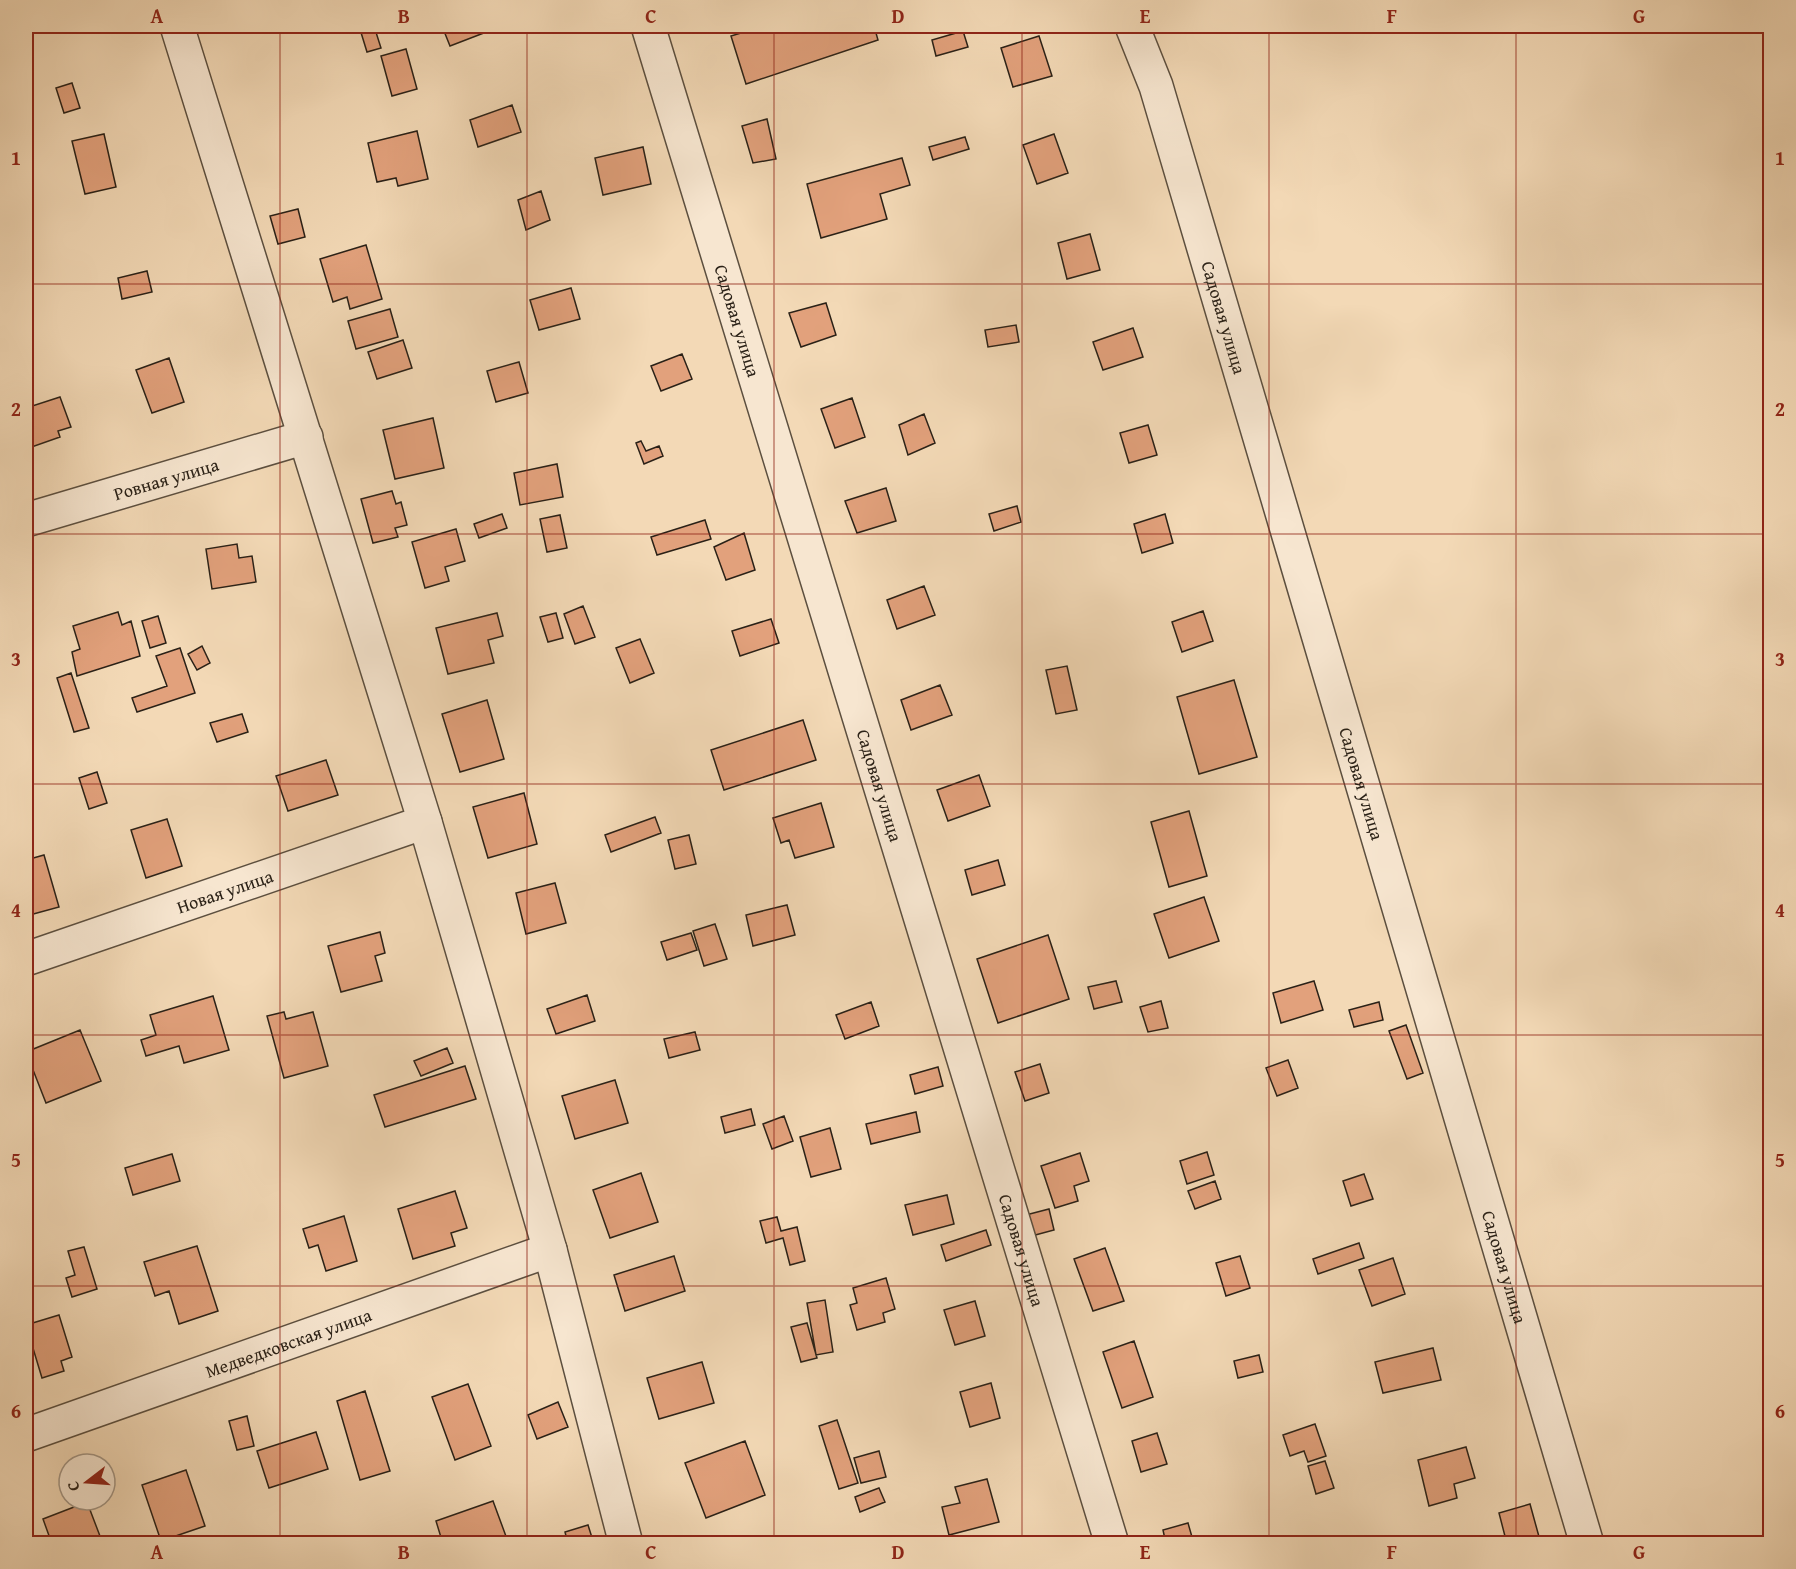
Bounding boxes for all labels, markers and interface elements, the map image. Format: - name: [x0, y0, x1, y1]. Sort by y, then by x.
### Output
- text: A: [151, 1, 164, 30]
- text: B: [398, 1, 410, 30]
- text: C: [645, 1, 657, 30]
- text: D: [891, 1, 905, 30]
- text: E: [1140, 1, 1151, 30]
- text: F: [1387, 1, 1397, 30]
- text: G: [1633, 1, 1645, 30]
- text: 1: [11, 143, 21, 172]
- text: 1: [1775, 143, 1785, 172]
- street label: Садовая улица: [1195, 258, 1254, 378]
- street label: Садовая улица: [708, 261, 768, 381]
- text: 2: [11, 394, 21, 423]
- text: 2: [1775, 394, 1785, 423]
- street label: Ровная улица: [110, 450, 222, 507]
- text: 3: [11, 644, 21, 673]
- text: 3: [1775, 644, 1785, 673]
- street label: Садовая улица: [1333, 724, 1392, 844]
- street label: Садовая улица: [850, 726, 910, 845]
- street label: Новая улица: [173, 862, 277, 920]
- text: 4: [11, 895, 21, 924]
- text: 4: [1775, 895, 1785, 924]
- text: 5: [11, 1145, 21, 1174]
- text: 5: [1775, 1145, 1785, 1174]
- street label: Садовая улица: [992, 1190, 1052, 1310]
- street label: Садовая улица: [1476, 1207, 1535, 1327]
- street label: Медведковская улица: [201, 1301, 375, 1384]
- text: 6: [11, 1396, 21, 1425]
- text: 6: [1775, 1396, 1785, 1425]
- north arrow: [57, 1452, 117, 1512]
- text: С: [60, 1479, 85, 1494]
- text: A: [151, 1537, 164, 1566]
- text: B: [398, 1537, 410, 1566]
- text: C: [645, 1537, 657, 1566]
- text: D: [891, 1537, 905, 1566]
- text: E: [1140, 1537, 1151, 1566]
- text: F: [1387, 1537, 1397, 1566]
- text: G: [1633, 1537, 1645, 1566]

